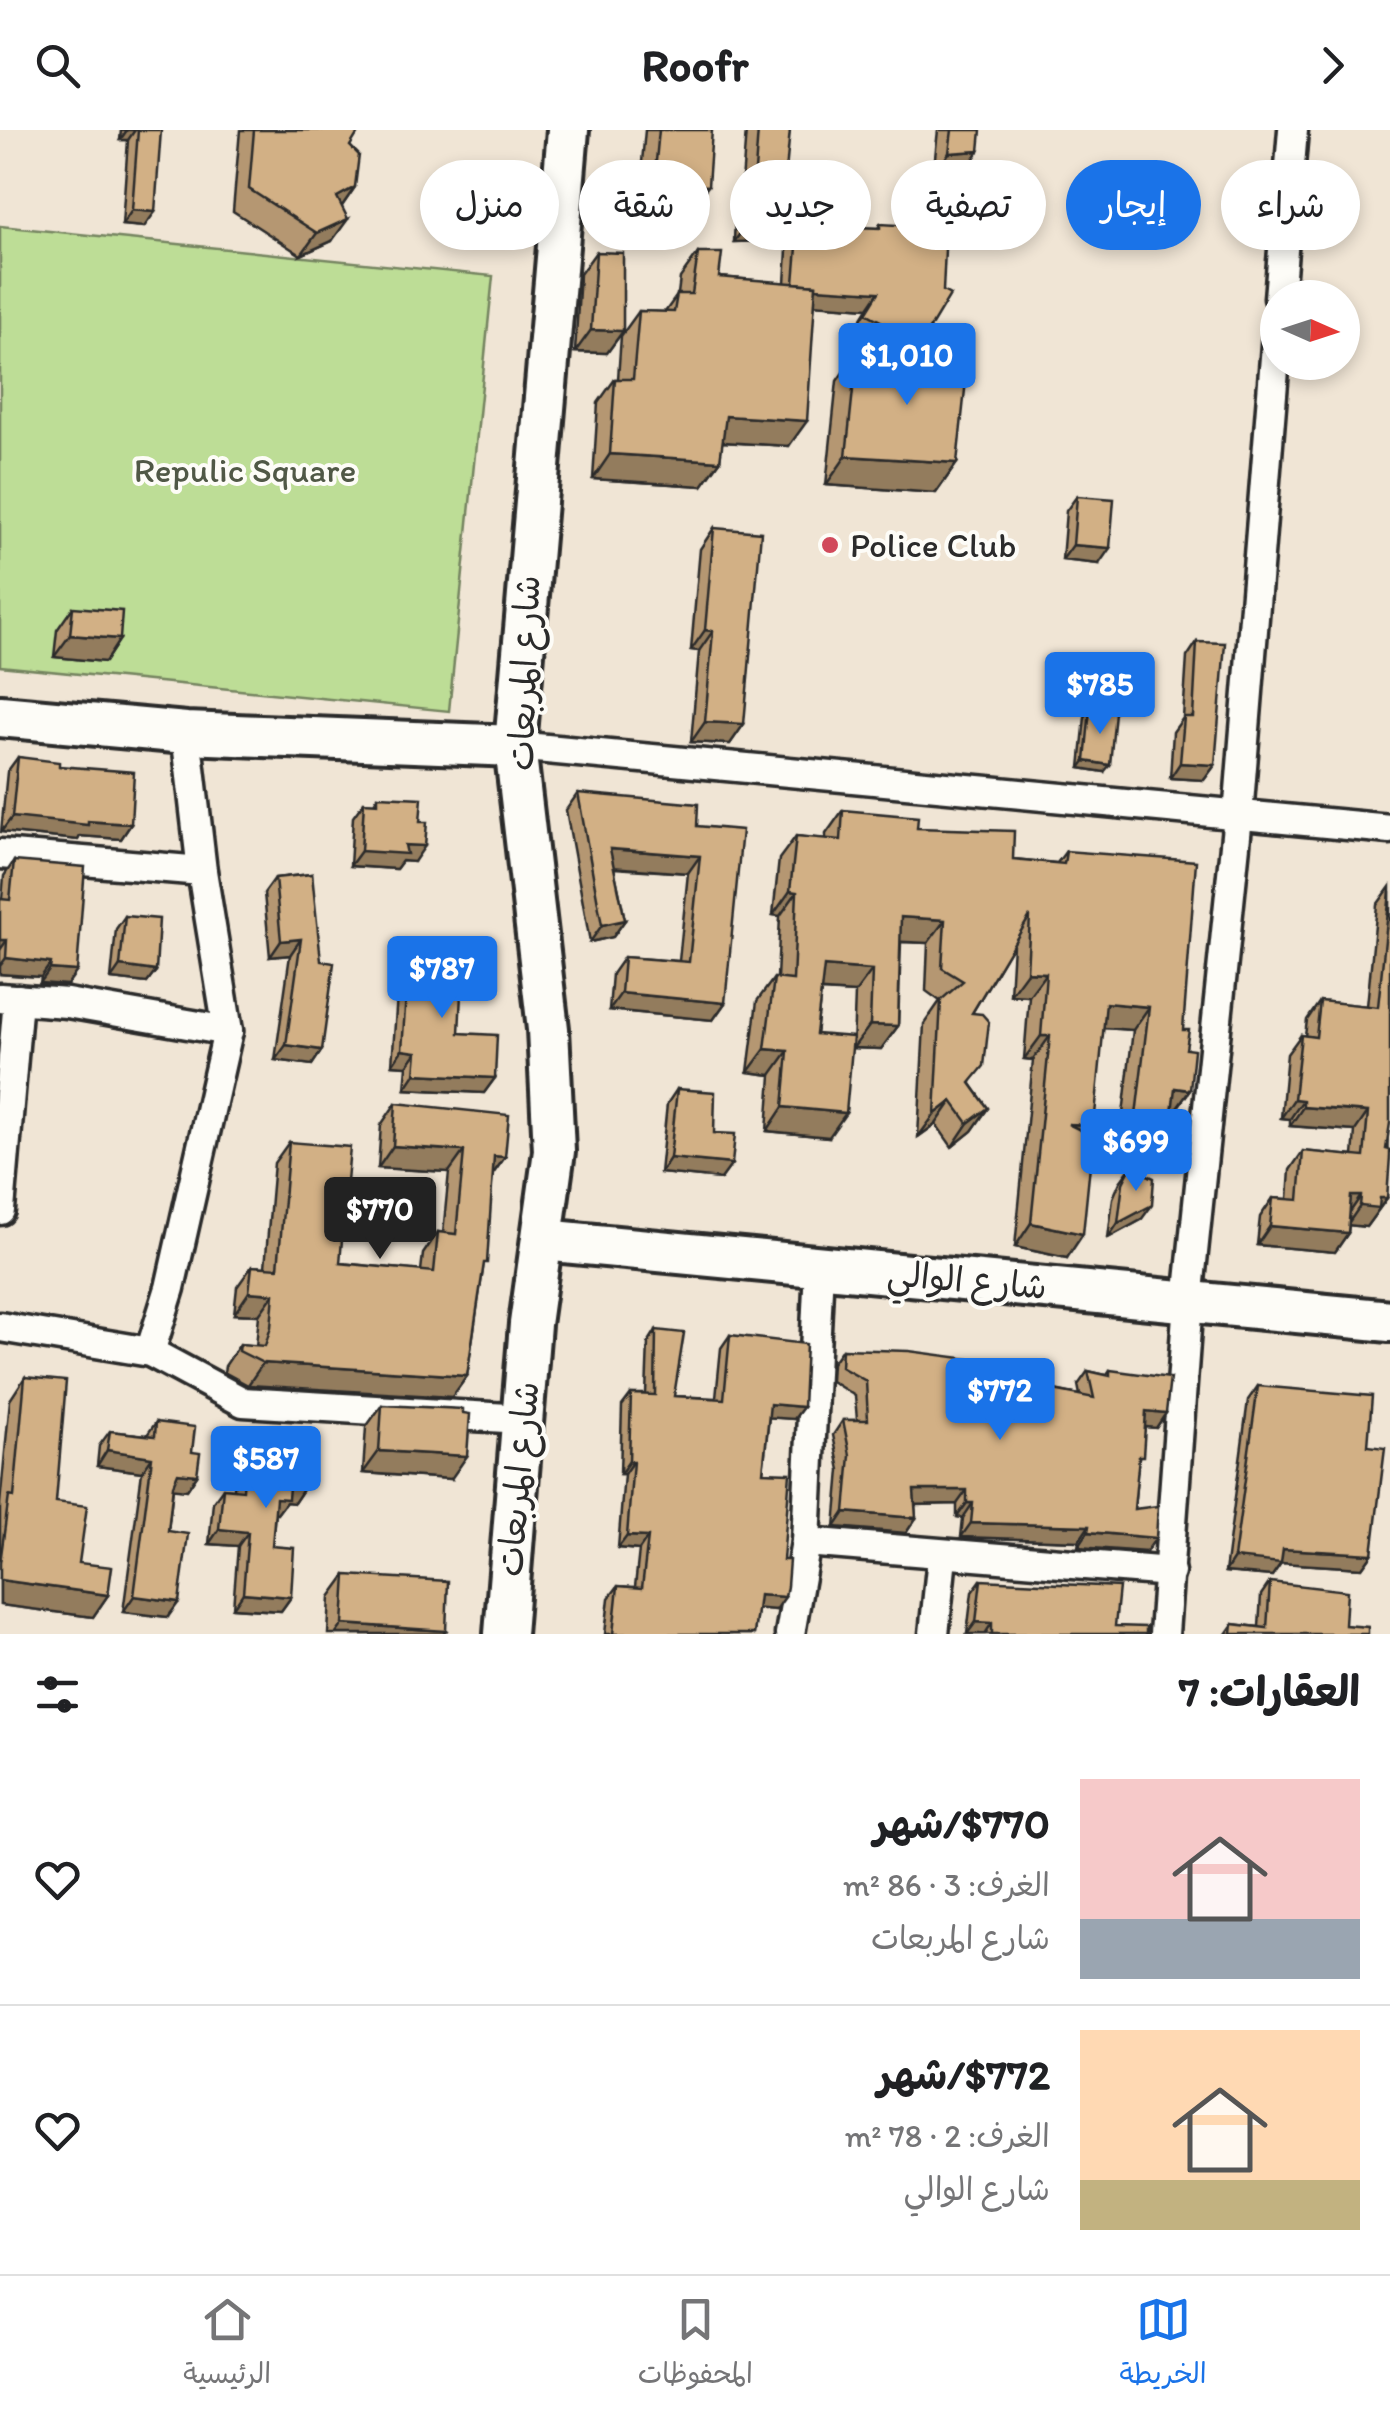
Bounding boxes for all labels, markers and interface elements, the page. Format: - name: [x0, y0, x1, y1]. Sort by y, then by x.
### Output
- icon: search: [30, 38, 85, 93]
- text: Roofr: [642, 38, 748, 92]
- icon: forward: [1305, 38, 1360, 93]
- chip: منزل: [420, 160, 559, 250]
- chip: شقة: [579, 160, 710, 250]
- chip: جديد: [730, 160, 871, 250]
- chip: تصفية: [891, 160, 1046, 250]
- chip: إيجار: [1066, 160, 1201, 250]
- chip: شراء: [1221, 160, 1360, 250]
- north arrow: [1260, 280, 1360, 380]
- map controls: [1260, 280, 1360, 380]
- pin: $1,010: [826, 323, 988, 408]
- text: $1,010: [861, 336, 953, 374]
- park label: Repulic Square: [134, 449, 356, 491]
- place label: Police Club: [850, 524, 1016, 566]
- marker: Police Club: [819, 534, 841, 556]
- street label: شارع المربعات: [500, 574, 552, 772]
- pin: $785: [1041, 652, 1159, 737]
- text: $785: [1067, 665, 1133, 703]
- pin: $787: [383, 936, 501, 1021]
- text: $787: [409, 949, 475, 987]
- pin: $699: [1077, 1109, 1195, 1194]
- text: $699: [1103, 1122, 1169, 1160]
- pin: $770: [321, 1177, 439, 1262]
- text: $770: [346, 1190, 414, 1228]
- street label: شارع الوالي: [884, 1252, 1049, 1318]
- pin: $772: [941, 1358, 1059, 1443]
- text: $772: [968, 1371, 1032, 1409]
- street label: شارع المربعات: [489, 1380, 551, 1579]
- pin: $587: [207, 1426, 325, 1511]
- text: $587: [233, 1439, 299, 1477]
- text: العقارات: 7: [1179, 1666, 1360, 1717]
- icon: filters: [30, 1667, 85, 1722]
- text: $770/شهر: [874, 1798, 1050, 1849]
- icon: home: [1160, 1819, 1280, 1939]
- icon: heart: [30, 1852, 85, 1907]
- text: الغرف: 3 · 86 m²: [843, 1866, 1050, 1904]
- text: شارع المربعات: [871, 1919, 1050, 1957]
- text: $772/شهر: [877, 2049, 1050, 2100]
- icon: home: [1160, 2070, 1280, 2190]
- icon: heart: [30, 2103, 85, 2158]
- text: الغرف: 2 · 78 m²: [845, 2117, 1050, 2155]
- text: شارع الوالي: [904, 2170, 1050, 2208]
- tab: الرئيسية: [183, 2292, 271, 2398]
- tab: المحفوظات: [638, 2292, 753, 2398]
- tab: الخريطة: [1119, 2292, 1207, 2398]

